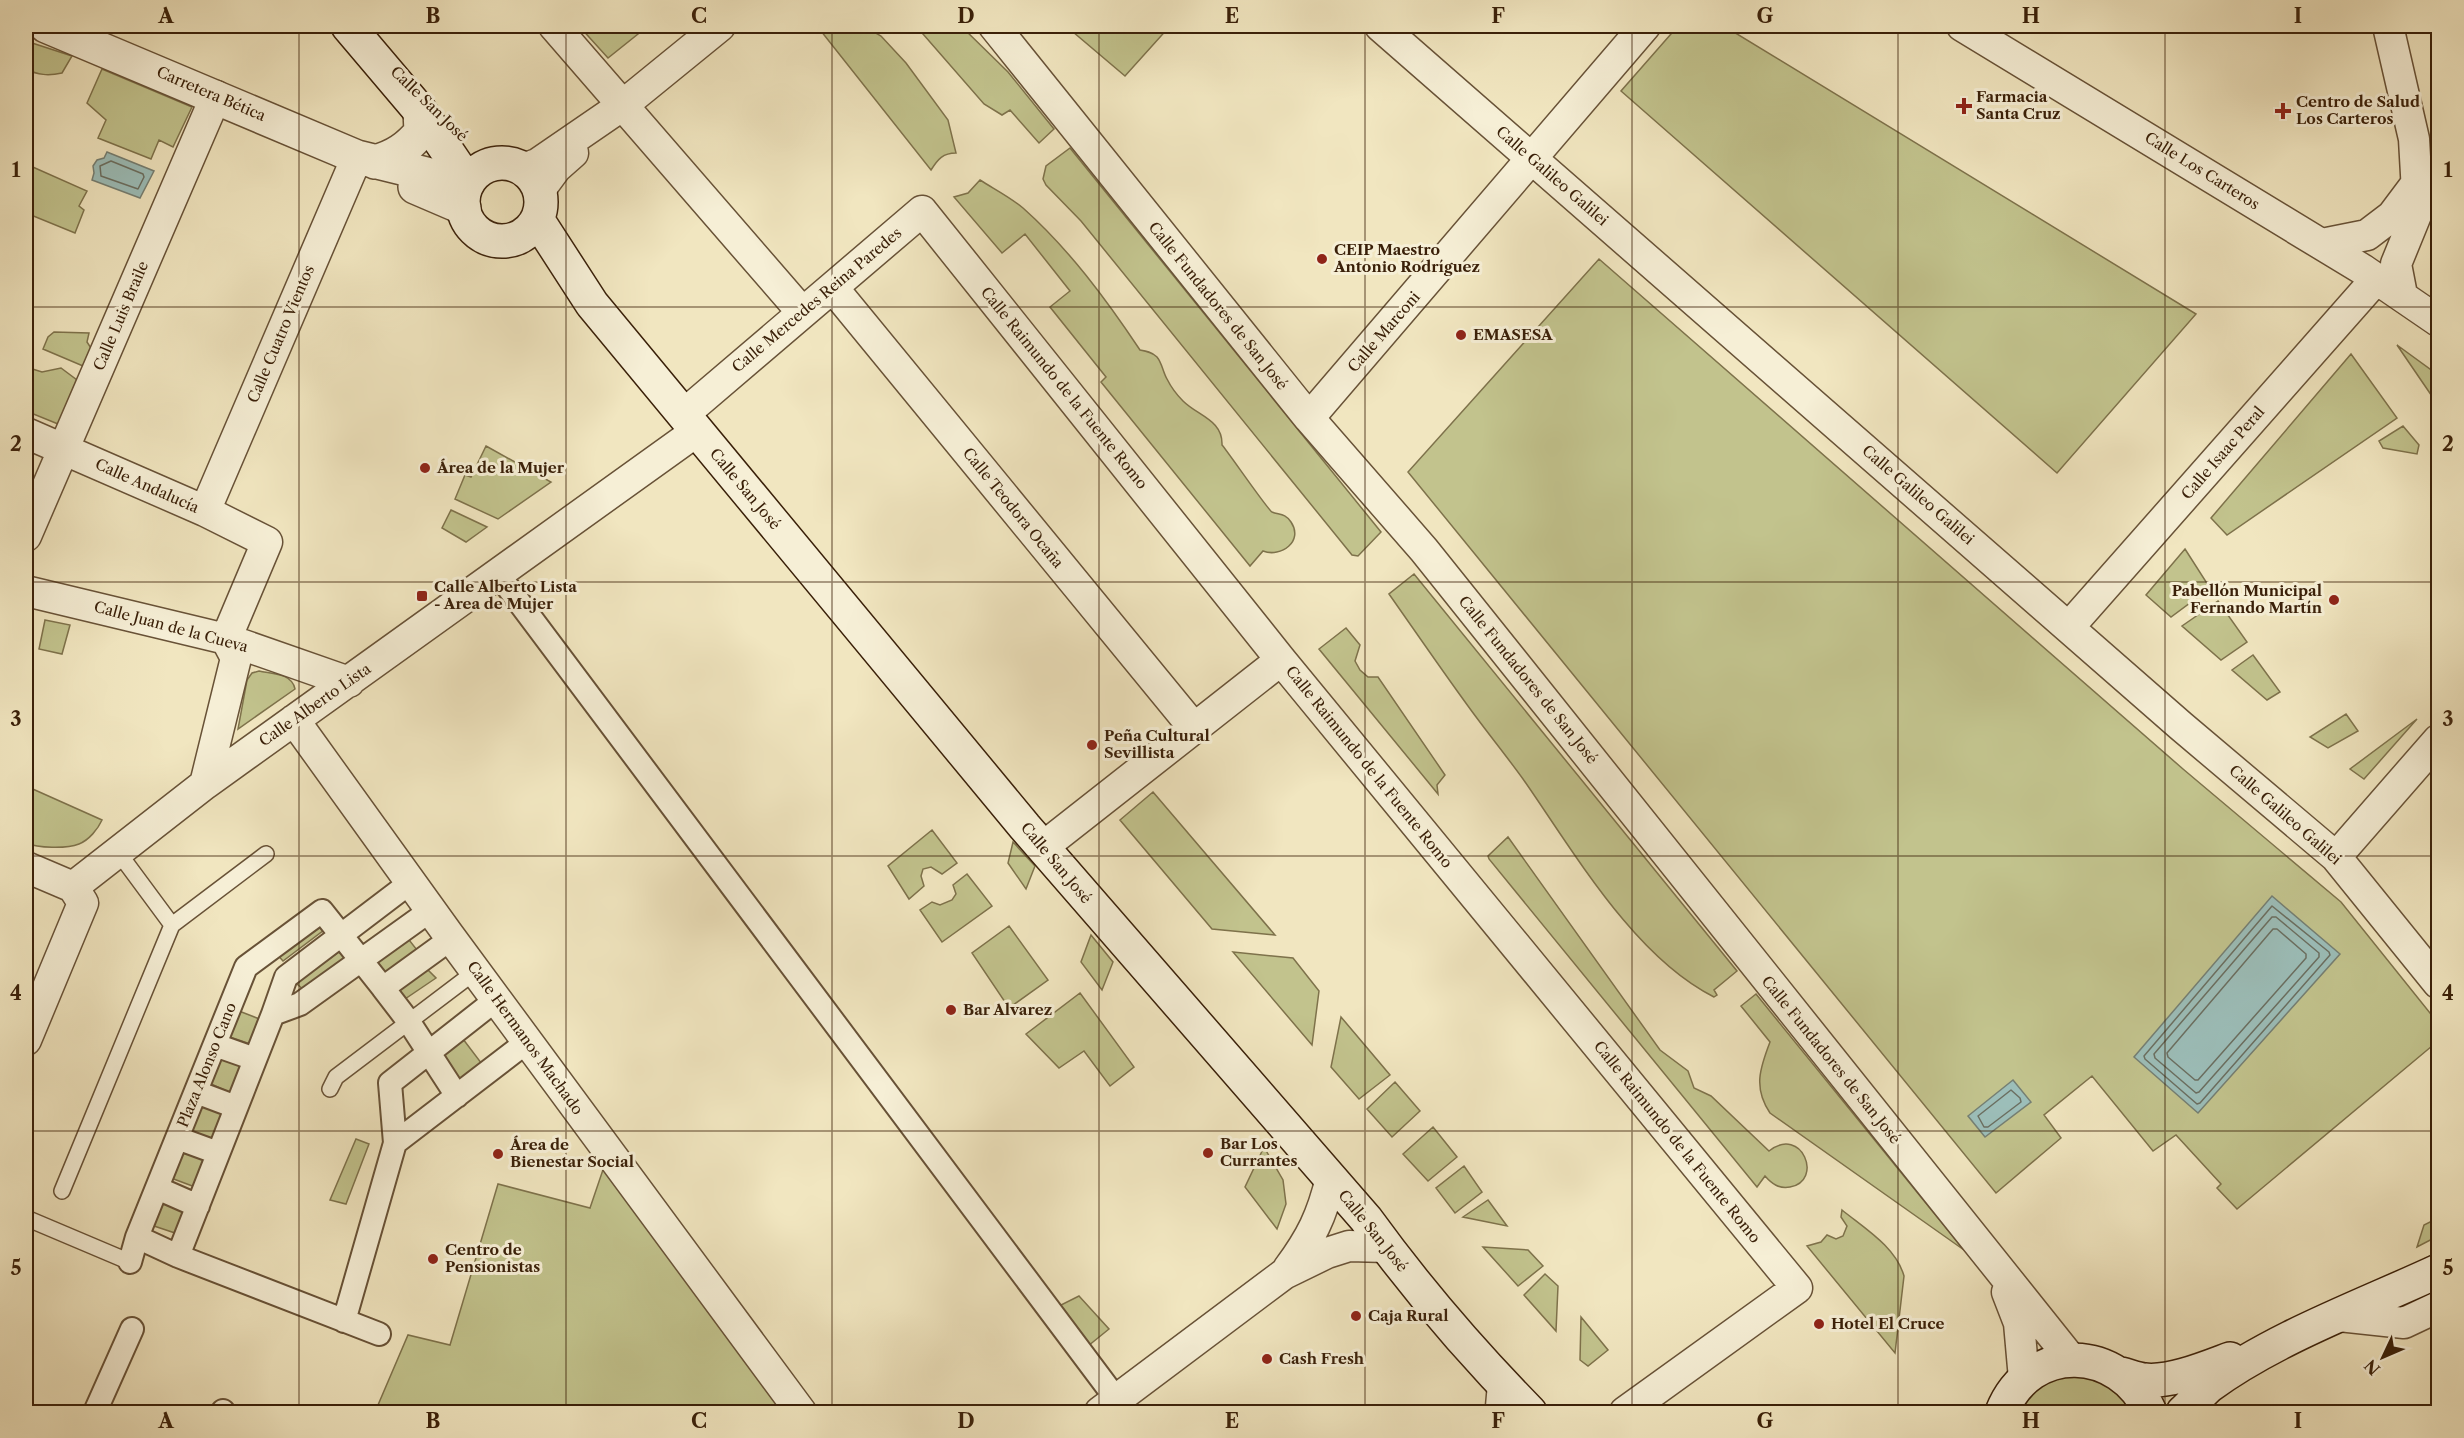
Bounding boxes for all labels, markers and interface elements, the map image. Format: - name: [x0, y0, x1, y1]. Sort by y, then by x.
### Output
- text: A: [157, 4, 174, 28]
- text: B: [426, 4, 441, 28]
- text: C: [691, 4, 707, 28]
- text: D: [957, 4, 975, 28]
- text: E: [1225, 4, 1239, 28]
- text: F: [1491, 4, 1505, 28]
- text: G: [1757, 4, 1774, 28]
- text: H: [2022, 4, 2040, 28]
- text: I: [2294, 4, 2302, 28]
- street label: Carretera Bética: [154, 62, 269, 125]
- street label: Calle San José: [387, 62, 472, 145]
- place label: Farmacia Santa Cruz: [1976, 87, 2061, 123]
- place label: Centro de Salud Los Carteros: [2296, 92, 2420, 128]
- marker: Farmacia Santa Cruz: [1957, 99, 1971, 113]
- marker: Centro de Salud Los Carteros: [2274, 102, 2292, 120]
- street label: Calle Galileo Galilei: [1492, 122, 1613, 230]
- street label: Calle Los Carteros: [2141, 128, 2263, 214]
- text: 1: [12, 158, 21, 182]
- text: 1: [2444, 158, 2453, 182]
- street label: Calle Fundadores de San José: [1145, 218, 1292, 393]
- street label: Calle Mercedes Reina Paredes: [728, 223, 905, 376]
- place label: CEIP Maestro Antonio Rodríguez: [1333, 240, 1480, 276]
- marker: CEIP Maestro Antonio Rodríguez: [1315, 252, 1329, 266]
- street label: Calle Luis Braile: [89, 258, 152, 373]
- street label: Calle Cuatro Vientos: [243, 262, 318, 406]
- street label: Calle Raimundo de la Fuente Romo: [977, 283, 1152, 493]
- street label: Calle Marconi: [1343, 287, 1424, 376]
- place label: EMASESA: [1473, 325, 1553, 344]
- marker: EMASESA: [1454, 328, 1468, 342]
- street label: Calle Isaac Peral: [2177, 402, 2269, 503]
- text: 2: [10, 432, 22, 456]
- text: 2: [2442, 432, 2454, 456]
- street label: Calle Galileo Galilei: [1858, 441, 1979, 549]
- street label: Calle San José: [706, 444, 785, 533]
- street label: Calle Teodora Ocaña: [959, 444, 1068, 572]
- street label: Calle Andalucía: [92, 454, 202, 517]
- place label: Área de la Mujer: [436, 458, 565, 477]
- marker: Área de la Mujer: [418, 461, 432, 475]
- place label: Calle Alberto Lista - Area de Mujer: [434, 577, 577, 613]
- place label: Pabellón Municipal Fernando Martín: [2172, 581, 2323, 617]
- marker: Calle Alberto Lista - Area de Mujer: [415, 589, 429, 603]
- street label: Calle Fundadores de San José: [1455, 592, 1602, 767]
- marker: Pabellón Municipal Fernando Martín: [2327, 593, 2341, 607]
- street label: Calle Juan de la Cueva: [92, 597, 250, 656]
- street label: Calle Alberto Lista: [255, 659, 374, 750]
- street label: Calle Raimundo de la Fuente Romo: [1282, 662, 1457, 872]
- text: 3: [10, 707, 22, 731]
- text: 3: [2442, 707, 2454, 731]
- place label: Peña Cultural Sevillista: [1104, 726, 1210, 762]
- marker: Peña Cultural Sevillista: [1085, 738, 1099, 752]
- street label: Calle Galileo Galilei: [2225, 761, 2346, 869]
- street label: Calle San José: [1017, 818, 1096, 907]
- street label: Calle Hermanos Machado: [463, 957, 588, 1118]
- street label: Calle Fundadores de San José: [1758, 972, 1905, 1147]
- text: 4: [10, 981, 22, 1005]
- text: 4: [2442, 981, 2454, 1005]
- street label: Plaza Alonso Cano: [173, 1000, 240, 1130]
- place label: Bar Alvarez: [963, 1000, 1052, 1019]
- marker: Bar Alvarez: [944, 1003, 958, 1017]
- street label: Calle Raimundo de la Fuente Romo: [1590, 1037, 1765, 1247]
- place label: Bar Los Currantes: [1220, 1134, 1297, 1170]
- place label: Área de Bienestar Social: [509, 1135, 634, 1171]
- marker: Bar Los Currantes: [1201, 1146, 1215, 1160]
- marker: Área de Bienestar Social: [491, 1147, 505, 1161]
- street label: Calle San José: [1334, 1186, 1412, 1276]
- place label: Centro de Pensionistas: [445, 1240, 540, 1276]
- marker: Centro de Pensionistas: [426, 1252, 440, 1266]
- text: 5: [10, 1256, 22, 1280]
- text: 5: [2442, 1256, 2454, 1280]
- place label: Caja Rural: [1368, 1306, 1449, 1325]
- marker: Caja Rural: [1349, 1309, 1363, 1323]
- place label: Hotel El Cruce: [1831, 1314, 1944, 1333]
- marker: Hotel El Cruce: [1812, 1317, 1826, 1331]
- north arrow: [2353, 1327, 2413, 1387]
- place label: Cash Fresh: [1279, 1349, 1365, 1368]
- marker: Cash Fresh: [1260, 1352, 1274, 1366]
- text: N: [2360, 1355, 2384, 1379]
- text: A: [157, 1409, 174, 1433]
- text: B: [426, 1409, 441, 1433]
- text: C: [691, 1409, 707, 1433]
- text: D: [957, 1409, 975, 1433]
- text: E: [1225, 1409, 1239, 1433]
- text: F: [1491, 1409, 1505, 1433]
- text: G: [1757, 1409, 1774, 1433]
- text: H: [2022, 1409, 2040, 1433]
- text: I: [2294, 1409, 2302, 1433]

